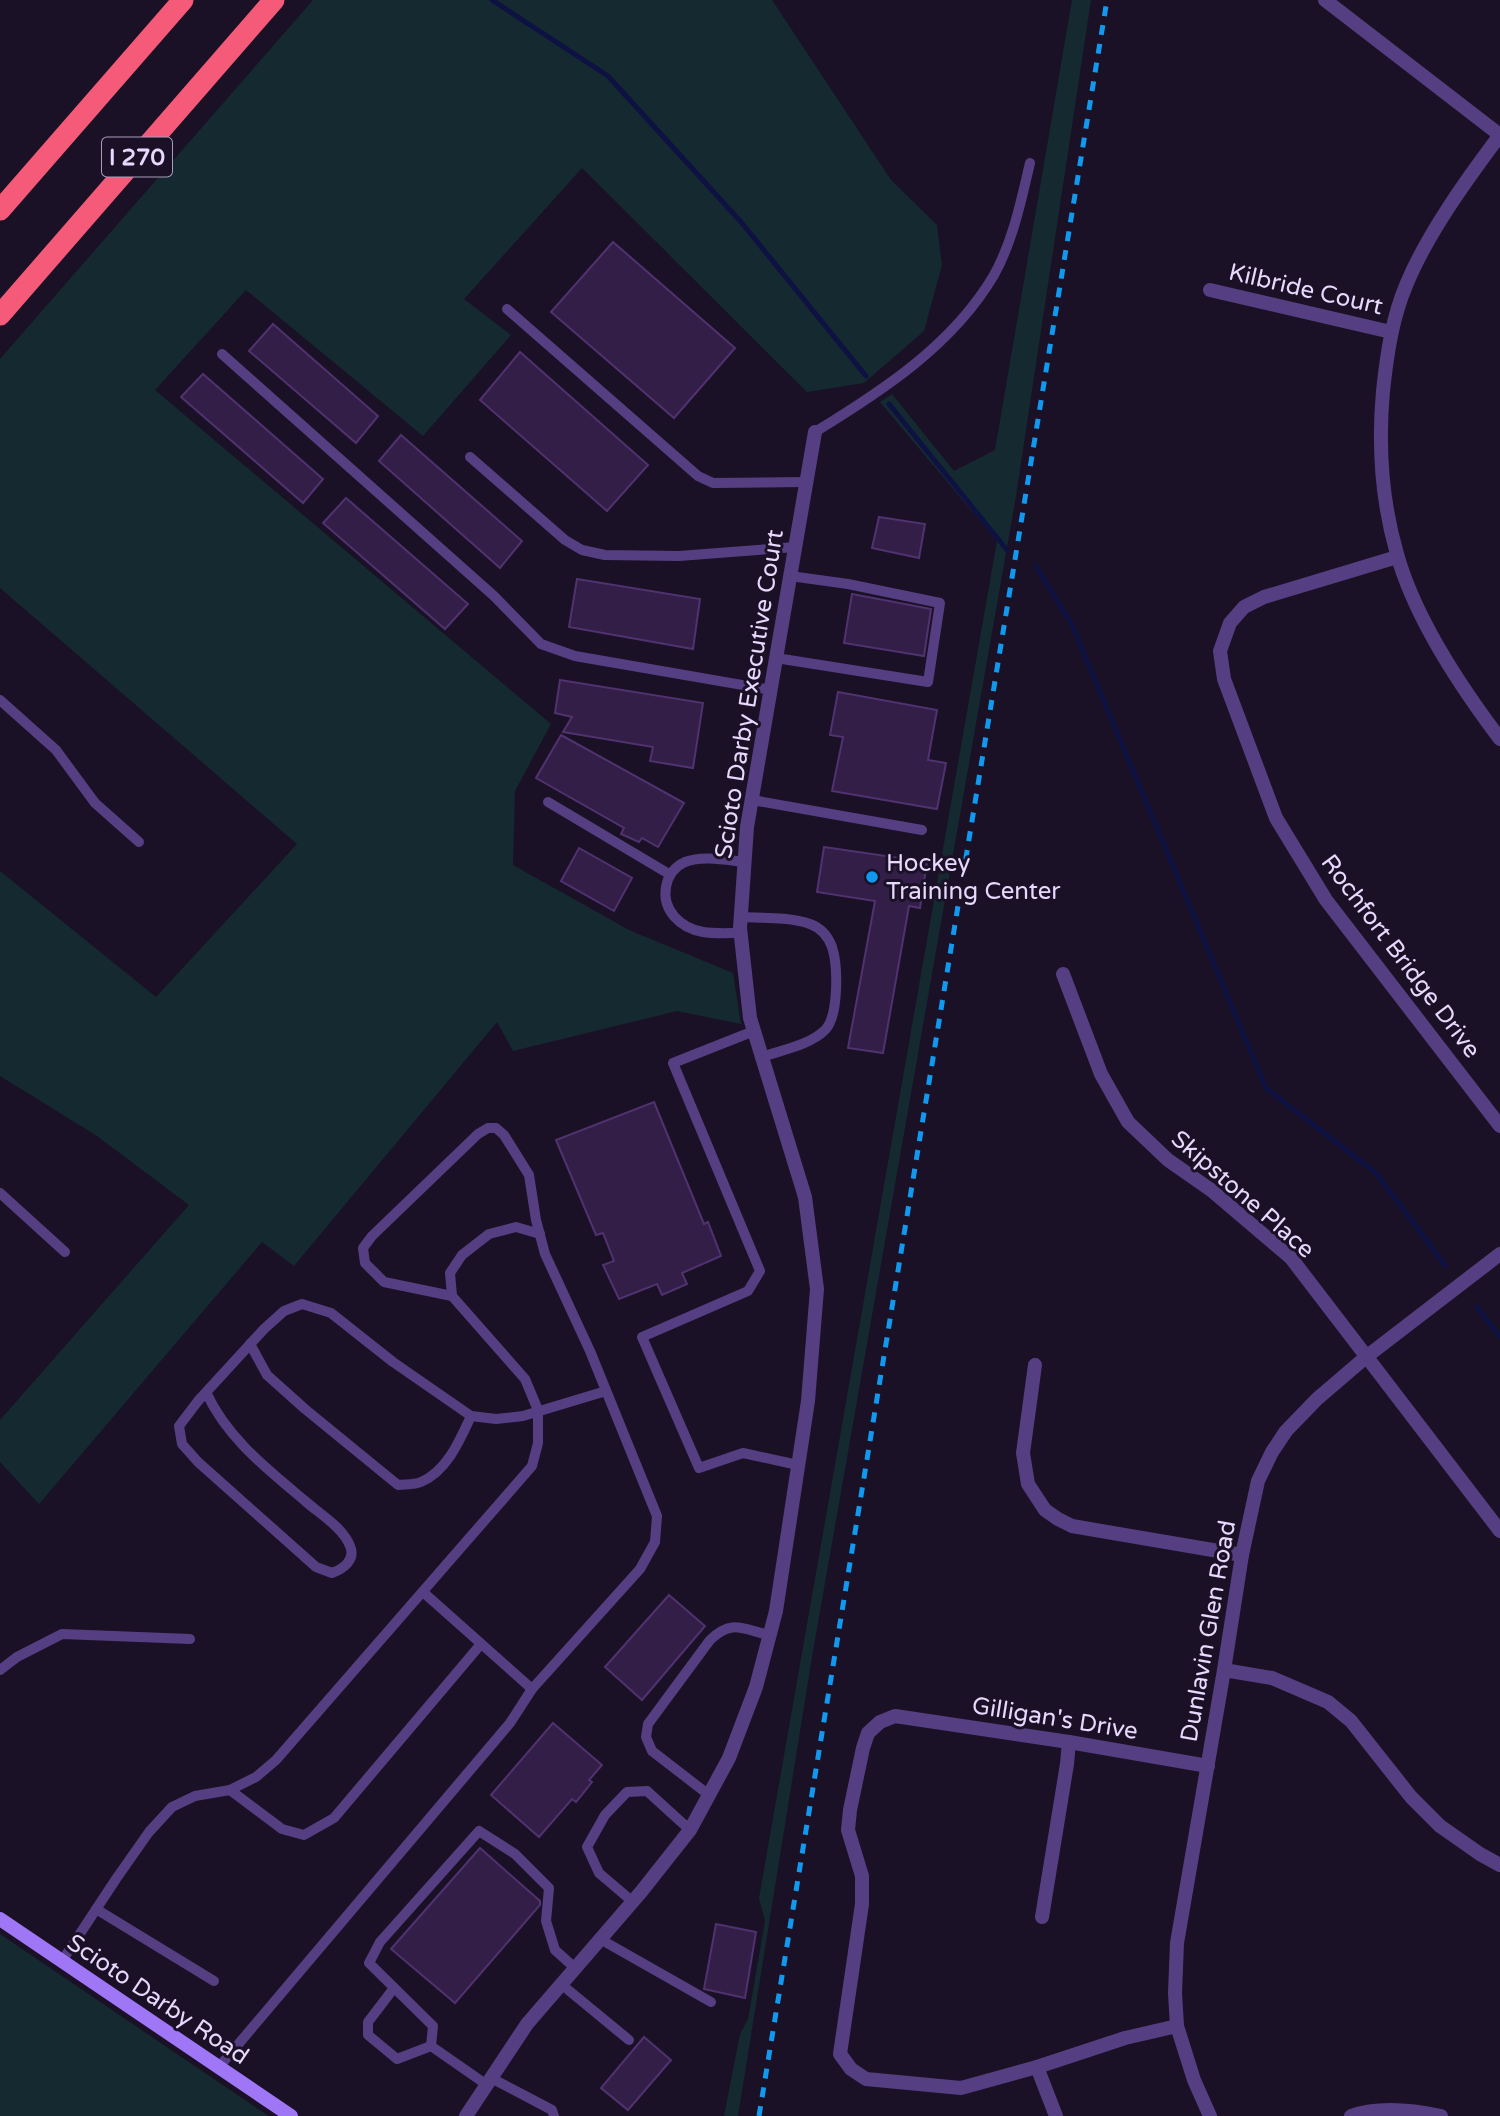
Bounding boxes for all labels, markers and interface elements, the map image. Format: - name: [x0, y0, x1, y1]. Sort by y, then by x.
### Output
- road number: I 270: [102, 138, 172, 176]
- street label: Kilbride Court: [1226, 258, 1386, 321]
- street label: Scioto Darby Executive Court: [709, 527, 790, 861]
- place label: Hockey Training Center: [886, 849, 1061, 906]
- street label: Rochfort Bridge Drive: [1315, 849, 1487, 1064]
- marker: Hockey Training Center: [864, 869, 880, 885]
- street label: Skipstone Place: [1165, 1124, 1320, 1264]
- street label: Dunlavin Glen Road: [1175, 1518, 1242, 1744]
- street label: Gilligan's Drive: [970, 1691, 1140, 1746]
- street label: Scioto Darby Road: [61, 1928, 254, 2071]

